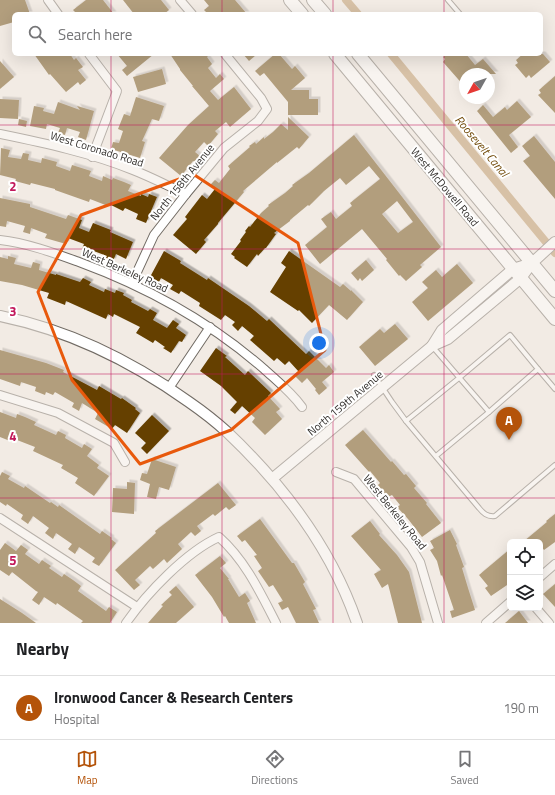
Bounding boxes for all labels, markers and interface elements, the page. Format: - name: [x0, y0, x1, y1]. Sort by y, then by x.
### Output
- search box: [12, 12, 543, 56]
- icon: search: [26, 23, 48, 45]
- text: Search here: [58, 23, 132, 46]
- north arrow: [459, 68, 495, 104]
- water label: Roosevelt Canal: [450, 111, 514, 182]
- street label: West Coronado Road: [48, 127, 146, 171]
- street label: North 158th Avenue: [146, 140, 218, 224]
- street label: West McDowell Road: [407, 144, 483, 230]
- text: 2: [9, 176, 17, 196]
- street label: West Berkeley Road: [79, 244, 171, 296]
- text: 3: [9, 301, 17, 321]
- your location: [309, 333, 329, 353]
- street label: North 159th Avenue: [304, 366, 387, 439]
- pin: A: [496, 407, 522, 440]
- text: 4: [9, 426, 17, 446]
- street label: West Berkeley Road: [360, 471, 431, 553]
- map controls: [507, 539, 543, 611]
- button: locate: [507, 539, 543, 575]
- text: 5: [9, 550, 17, 570]
- button: layers: [507, 575, 543, 611]
- text: Nearby: [16, 636, 69, 662]
- text: Ironwood Cancer & Research Centers: [54, 686, 293, 709]
- text: A: [25, 698, 33, 718]
- text: 190 m: [503, 698, 539, 718]
- text: Hospital: [54, 709, 99, 729]
- tab: Map: [76, 748, 98, 788]
- tab: Directions: [251, 748, 298, 788]
- tab: Saved: [451, 748, 479, 788]

